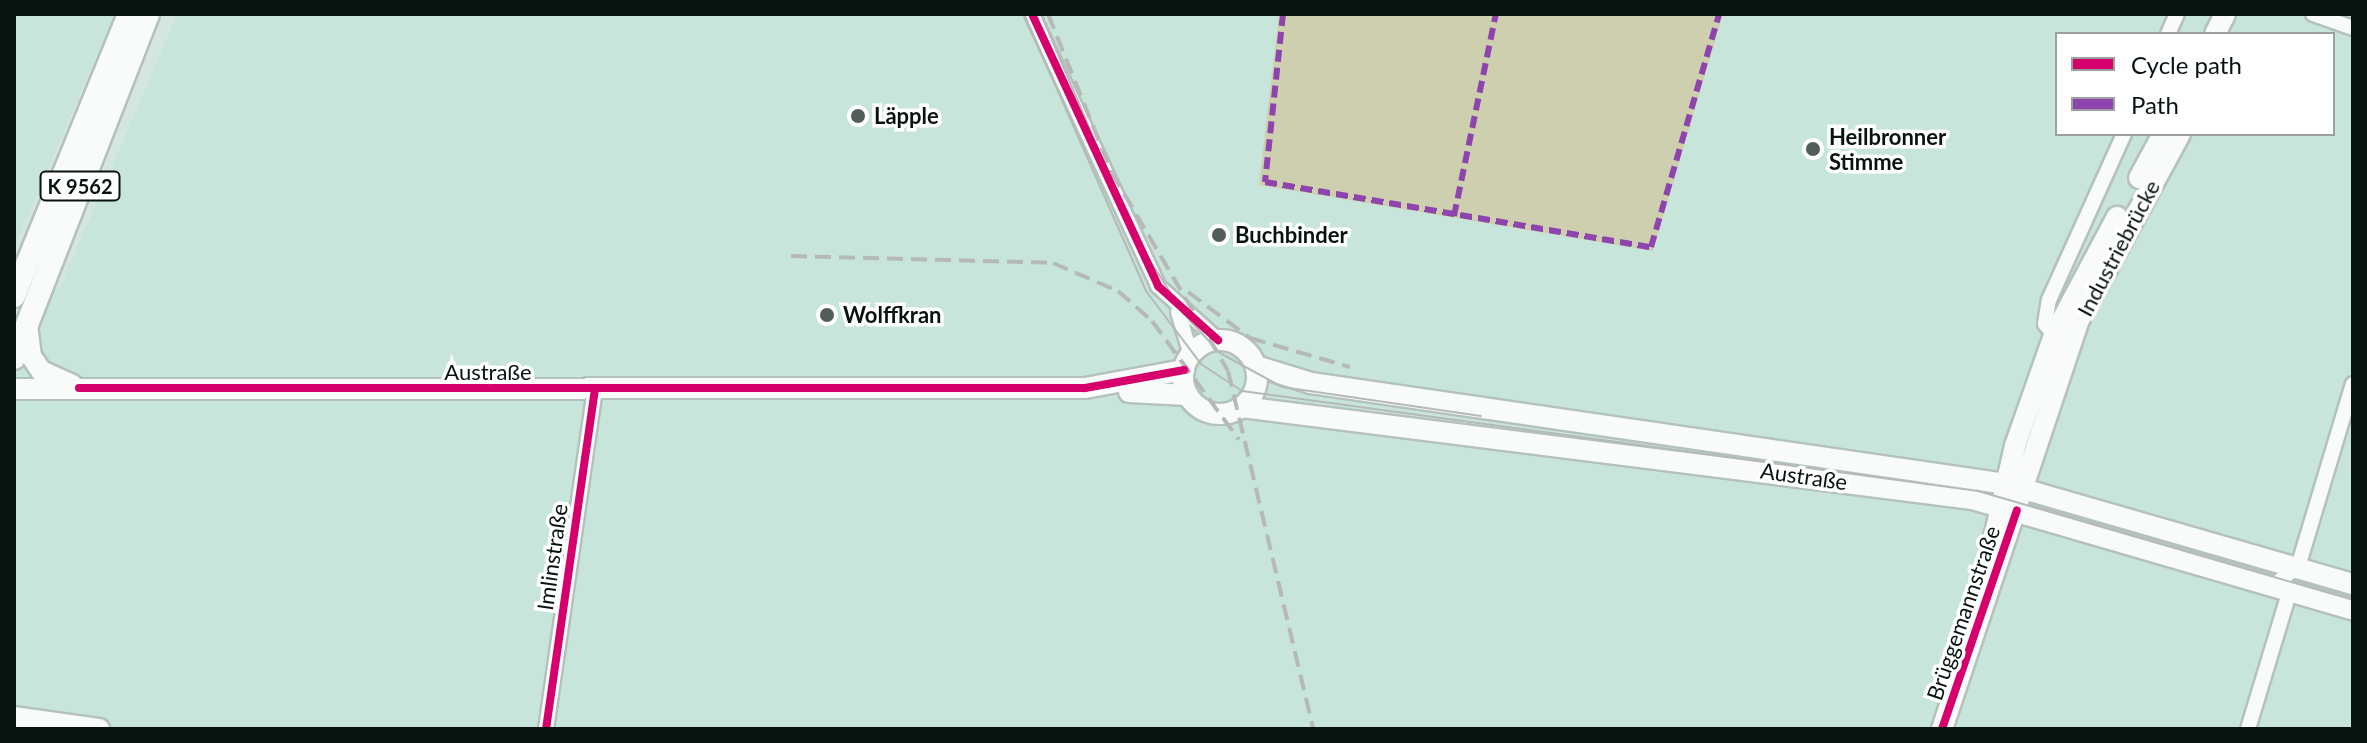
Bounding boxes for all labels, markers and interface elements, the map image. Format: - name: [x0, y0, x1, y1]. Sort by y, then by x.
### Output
- legend: [2055, 32, 2335, 136]
- text: Cycle path: [2131, 50, 2242, 79]
- text: Path: [2131, 90, 2179, 119]
- place label: Läpple: [874, 103, 939, 129]
- marker: Läpple: [849, 107, 867, 125]
- place label: Heilbronner Stimme: [1829, 123, 1946, 174]
- marker: Heilbronner Stimme: [1804, 140, 1822, 158]
- road number: K 9562: [38, 170, 122, 202]
- street label: Industriebrücke: [2071, 175, 2165, 321]
- place label: Buchbinder: [1235, 222, 1348, 248]
- marker: Buchbinder: [1210, 226, 1228, 244]
- place label: Wolffkran: [843, 302, 941, 328]
- marker: Wolffkran: [818, 306, 836, 324]
- street label: Austraße: [444, 359, 532, 385]
- street label: Austraße: [1759, 457, 1849, 495]
- street label: Imlinstraße: [531, 502, 573, 612]
- street label: Brüggemannstraße: [1921, 522, 2005, 704]

